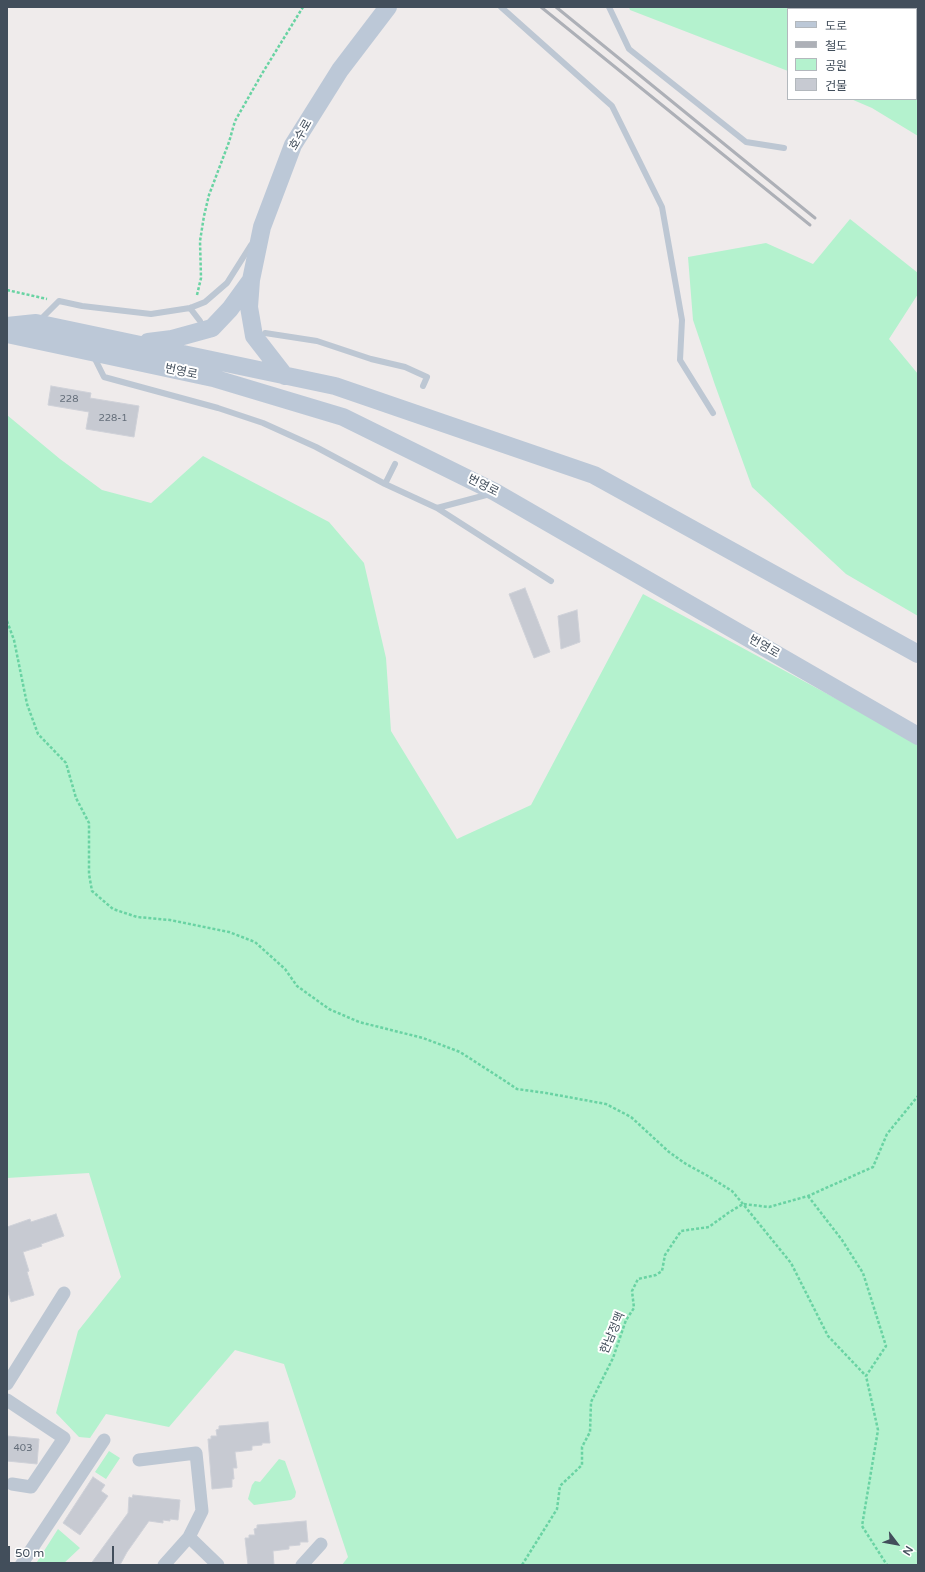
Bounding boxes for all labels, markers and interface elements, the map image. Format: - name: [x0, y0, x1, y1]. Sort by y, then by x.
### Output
- legend: [787, 8, 917, 100]
- text: 도로: [825, 19, 847, 33]
- text: 철도: [825, 39, 847, 53]
- text: 공원: [825, 59, 847, 73]
- text: 건물: [825, 79, 847, 93]
- street label: 호수로: [286, 117, 316, 153]
- street label: 번영로: [163, 362, 199, 382]
- house number: 228: [60, 393, 78, 405]
- house number: 228-1: [98, 412, 128, 424]
- street label: 번영로: [465, 472, 501, 500]
- street label: 번영로: [746, 632, 782, 662]
- street label: 한남정맥: [598, 1310, 628, 1356]
- house number: 403: [14, 1442, 32, 1454]
- north arrow: [877, 1524, 917, 1564]
- scale bar: [10, 1538, 116, 1564]
- text: N: [900, 1543, 915, 1558]
- text: 50 m: [15, 1546, 44, 1560]

